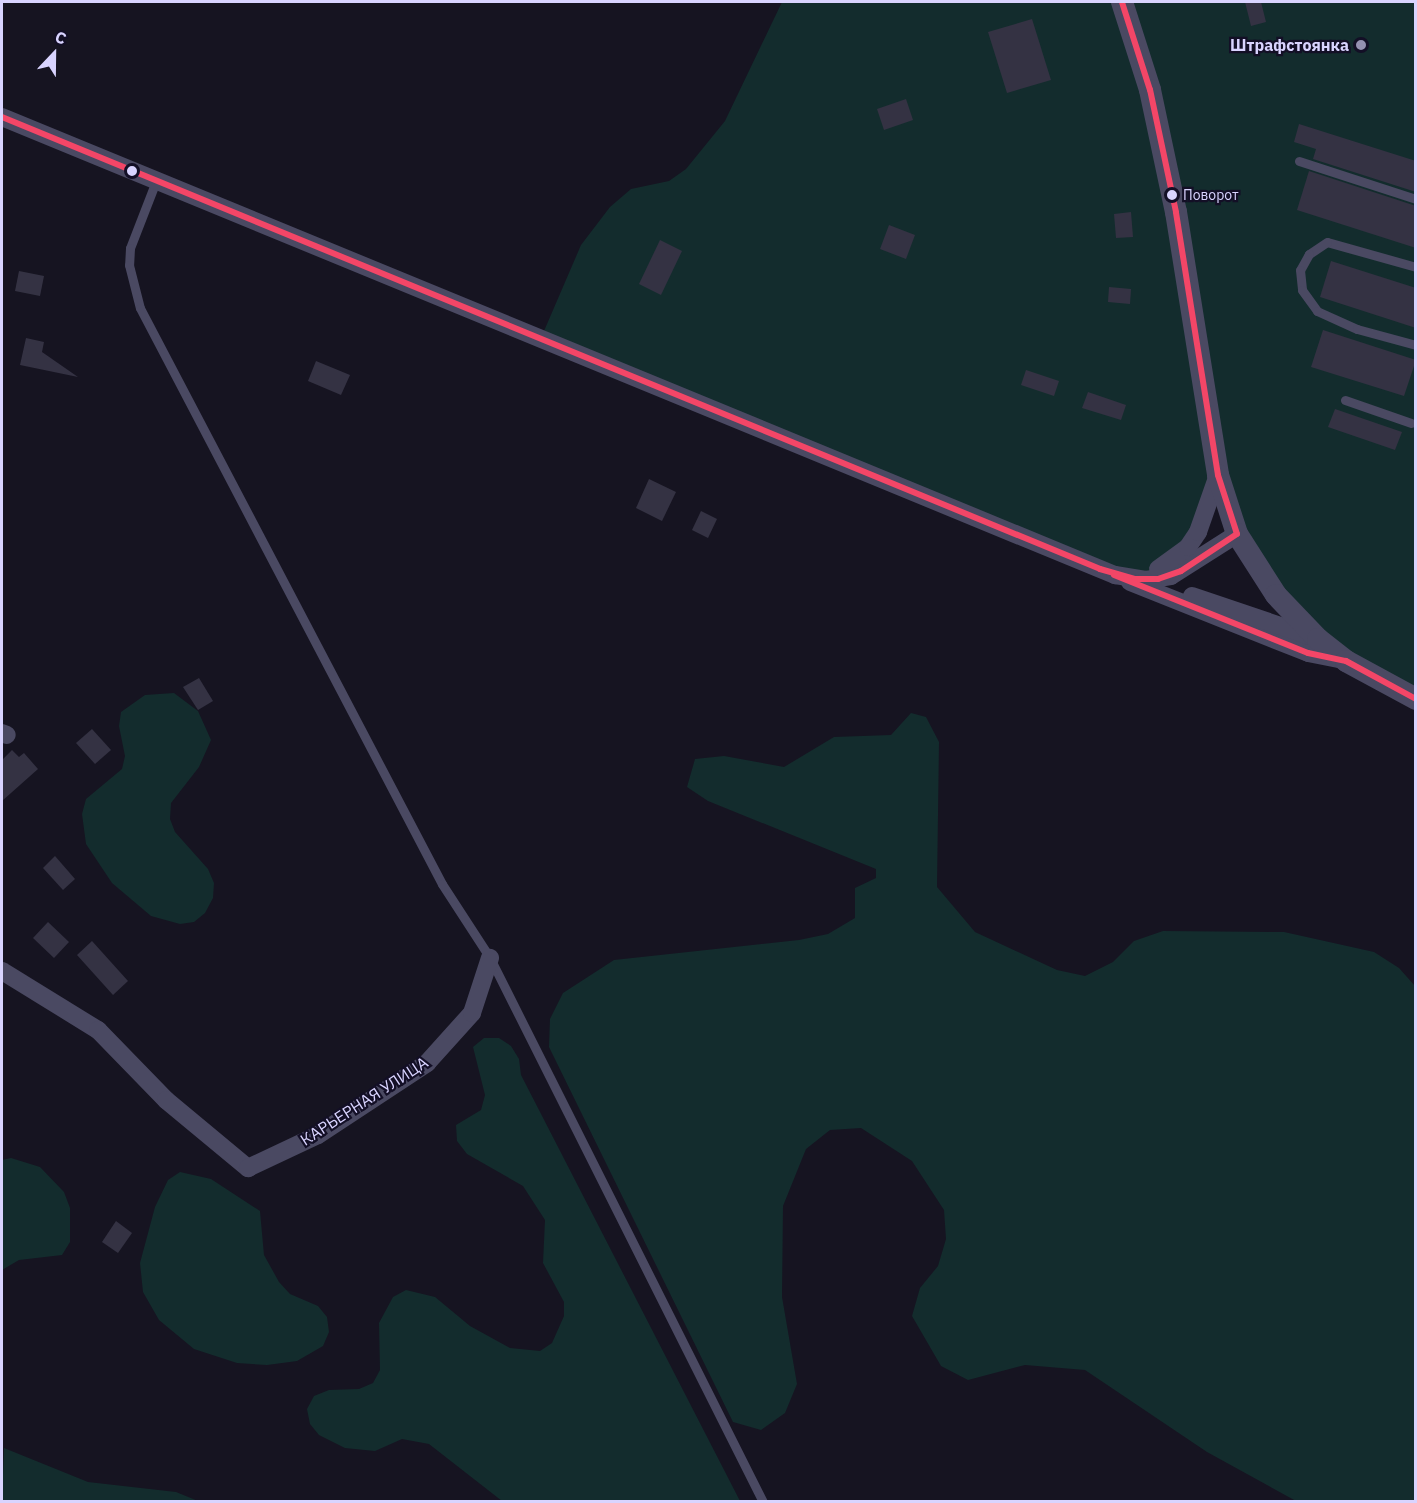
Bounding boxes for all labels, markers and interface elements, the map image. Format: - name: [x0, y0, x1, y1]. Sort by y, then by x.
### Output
- north arrow: [24, 24, 84, 84]
- text: С: [52, 26, 69, 49]
- place label: Штрафстоянка: [1230, 35, 1349, 55]
- marker: Штрафстоянка: [1354, 38, 1368, 52]
- unlabelled marker: [126, 165, 138, 177]
- place label: Поворот: [1183, 187, 1239, 203]
- marker: Поворот: [1166, 189, 1178, 201]
- street label: КАРЬЕРНАЯ УЛИЦА: [297, 1053, 431, 1149]

